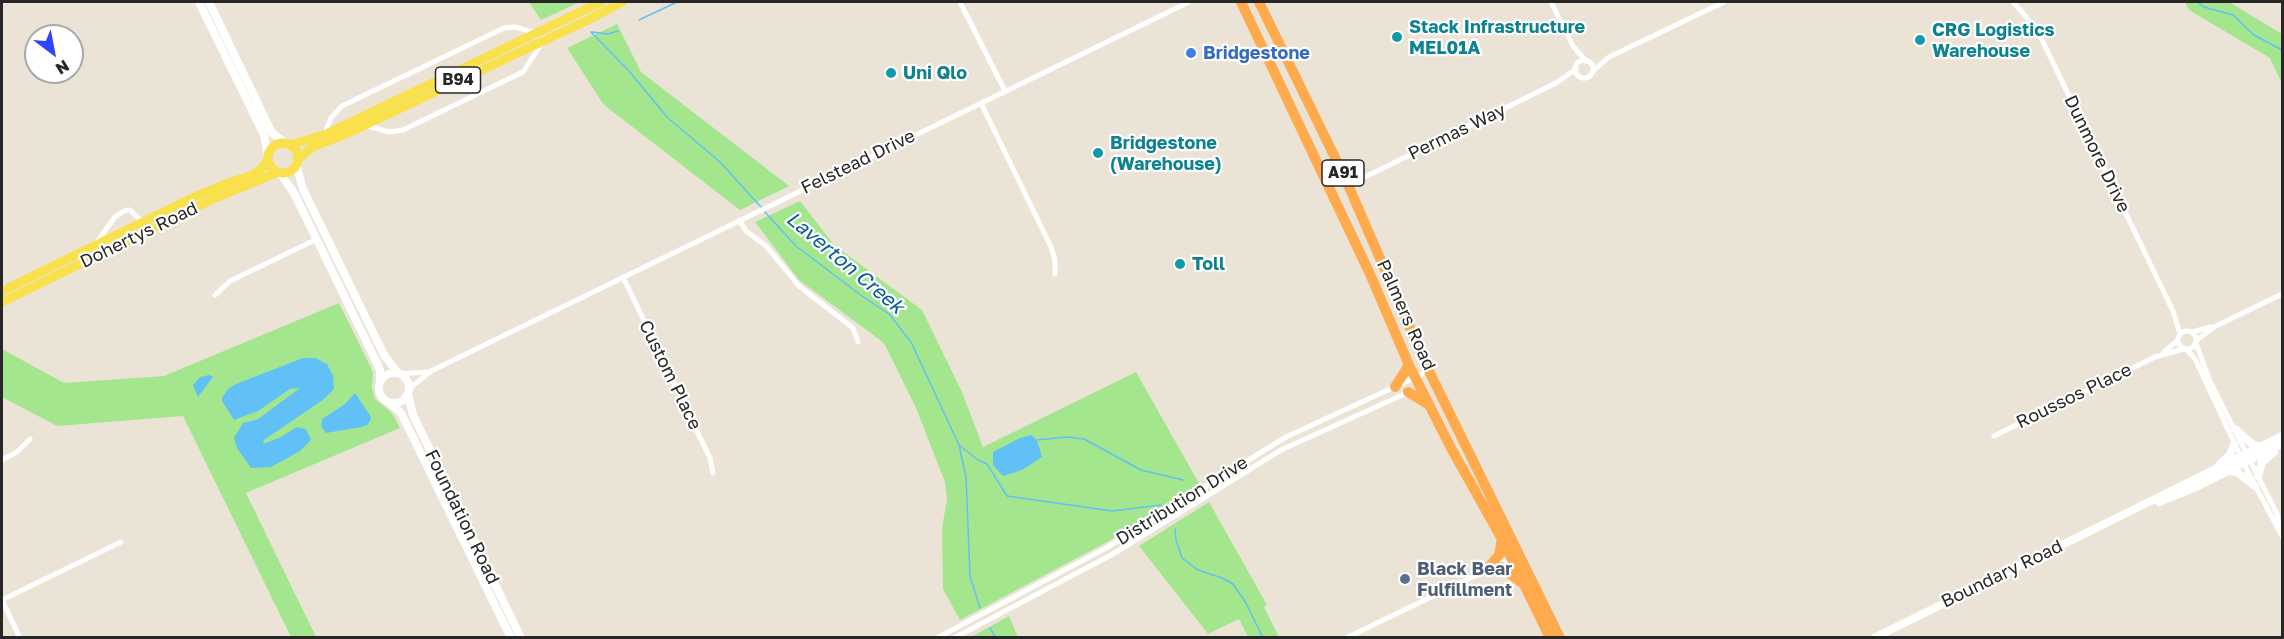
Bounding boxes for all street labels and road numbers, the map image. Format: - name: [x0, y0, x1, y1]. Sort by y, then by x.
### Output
- road number: B94: [436, 67, 480, 93]
- street label: Dunmore Drive: [2059, 92, 2135, 216]
- street label: Permas Way: [1405, 99, 1509, 165]
- street label: Felstead Drive: [797, 125, 919, 199]
- road number: A91: [1322, 160, 1364, 186]
- street label: Dohertys Road: [77, 197, 201, 273]
- street label: Palmers Road: [1372, 256, 1440, 374]
- street label: Custom Place: [634, 317, 706, 433]
- street label: Roussos Place: [2013, 359, 2135, 433]
- street label: Foundation Road: [420, 446, 504, 588]
- street label: Distribution Drive: [1112, 452, 1252, 550]
- street label: Boundary Road: [1938, 535, 2066, 613]

